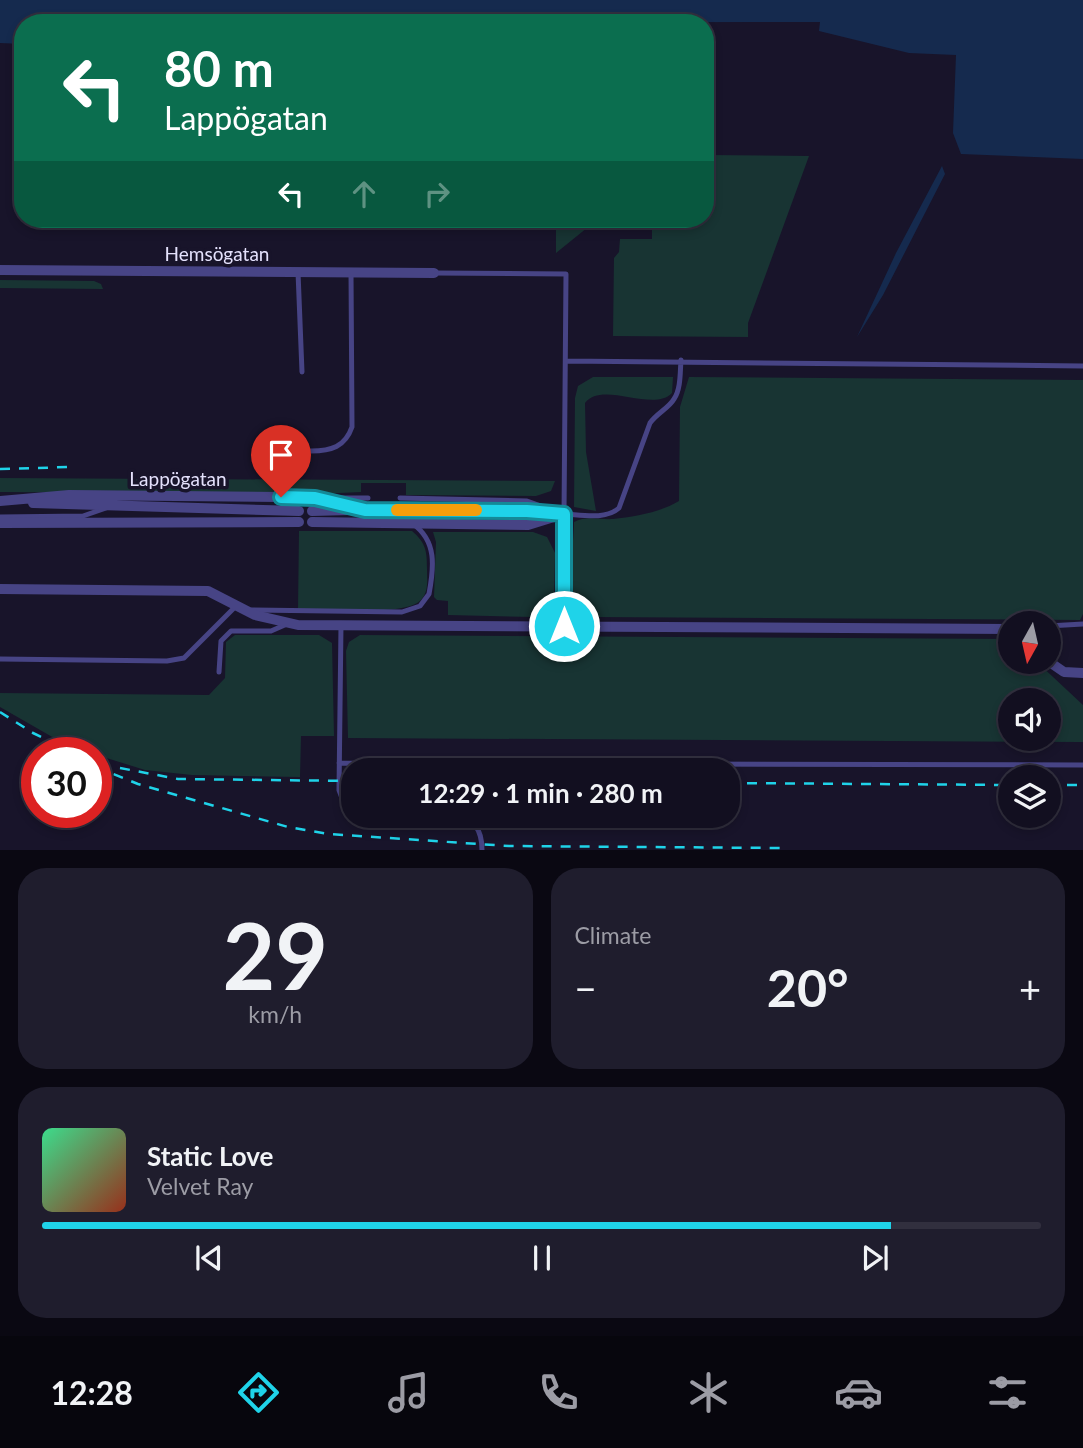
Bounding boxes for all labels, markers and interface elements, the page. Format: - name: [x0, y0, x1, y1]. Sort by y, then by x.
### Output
- text: 80 m: [164, 39, 274, 97]
- icon: left: [49, 42, 140, 133]
- text: Lappögatan: [164, 98, 328, 137]
- icon: left: [272, 175, 310, 213]
- icon: ahead: [345, 175, 383, 213]
- icon: right: [418, 175, 456, 213]
- street label: Hemsögatan: [165, 242, 269, 265]
- pin: [251, 425, 311, 497]
- icon: arrive: [262, 436, 300, 474]
- street label: Lappögatan: [129, 467, 227, 490]
- position arrow: [527, 589, 601, 663]
- north arrow: [998, 611, 1060, 674]
- map controls: [998, 611, 1061, 828]
- button: sound: [998, 688, 1061, 751]
- speed limit sign: 30: [21, 737, 112, 828]
- button: layers: [998, 765, 1061, 828]
- text: 12:29 · 1 min · 280 m: [418, 777, 663, 809]
- text: 29: [222, 900, 328, 1009]
- text: Climate: [575, 921, 651, 949]
- text: 20°: [767, 956, 849, 1018]
- text: −: [575, 965, 597, 1011]
- text: +: [1019, 965, 1041, 1011]
- text: km/h: [248, 1000, 302, 1028]
- text: Static Love: [147, 1140, 274, 1172]
- text: Velvet Ray: [147, 1172, 253, 1200]
- icon: previous: [190, 1239, 228, 1277]
- icon: pause: [523, 1239, 561, 1277]
- icon: next: [856, 1239, 894, 1277]
- icon: directions: [234, 1368, 283, 1417]
- icon: music: [384, 1368, 433, 1417]
- icon: phone: [534, 1368, 583, 1417]
- icon: climate: [684, 1368, 733, 1417]
- icon: car: [834, 1368, 883, 1417]
- icon: filters: [983, 1368, 1032, 1417]
- text: 12:28: [50, 1373, 133, 1412]

